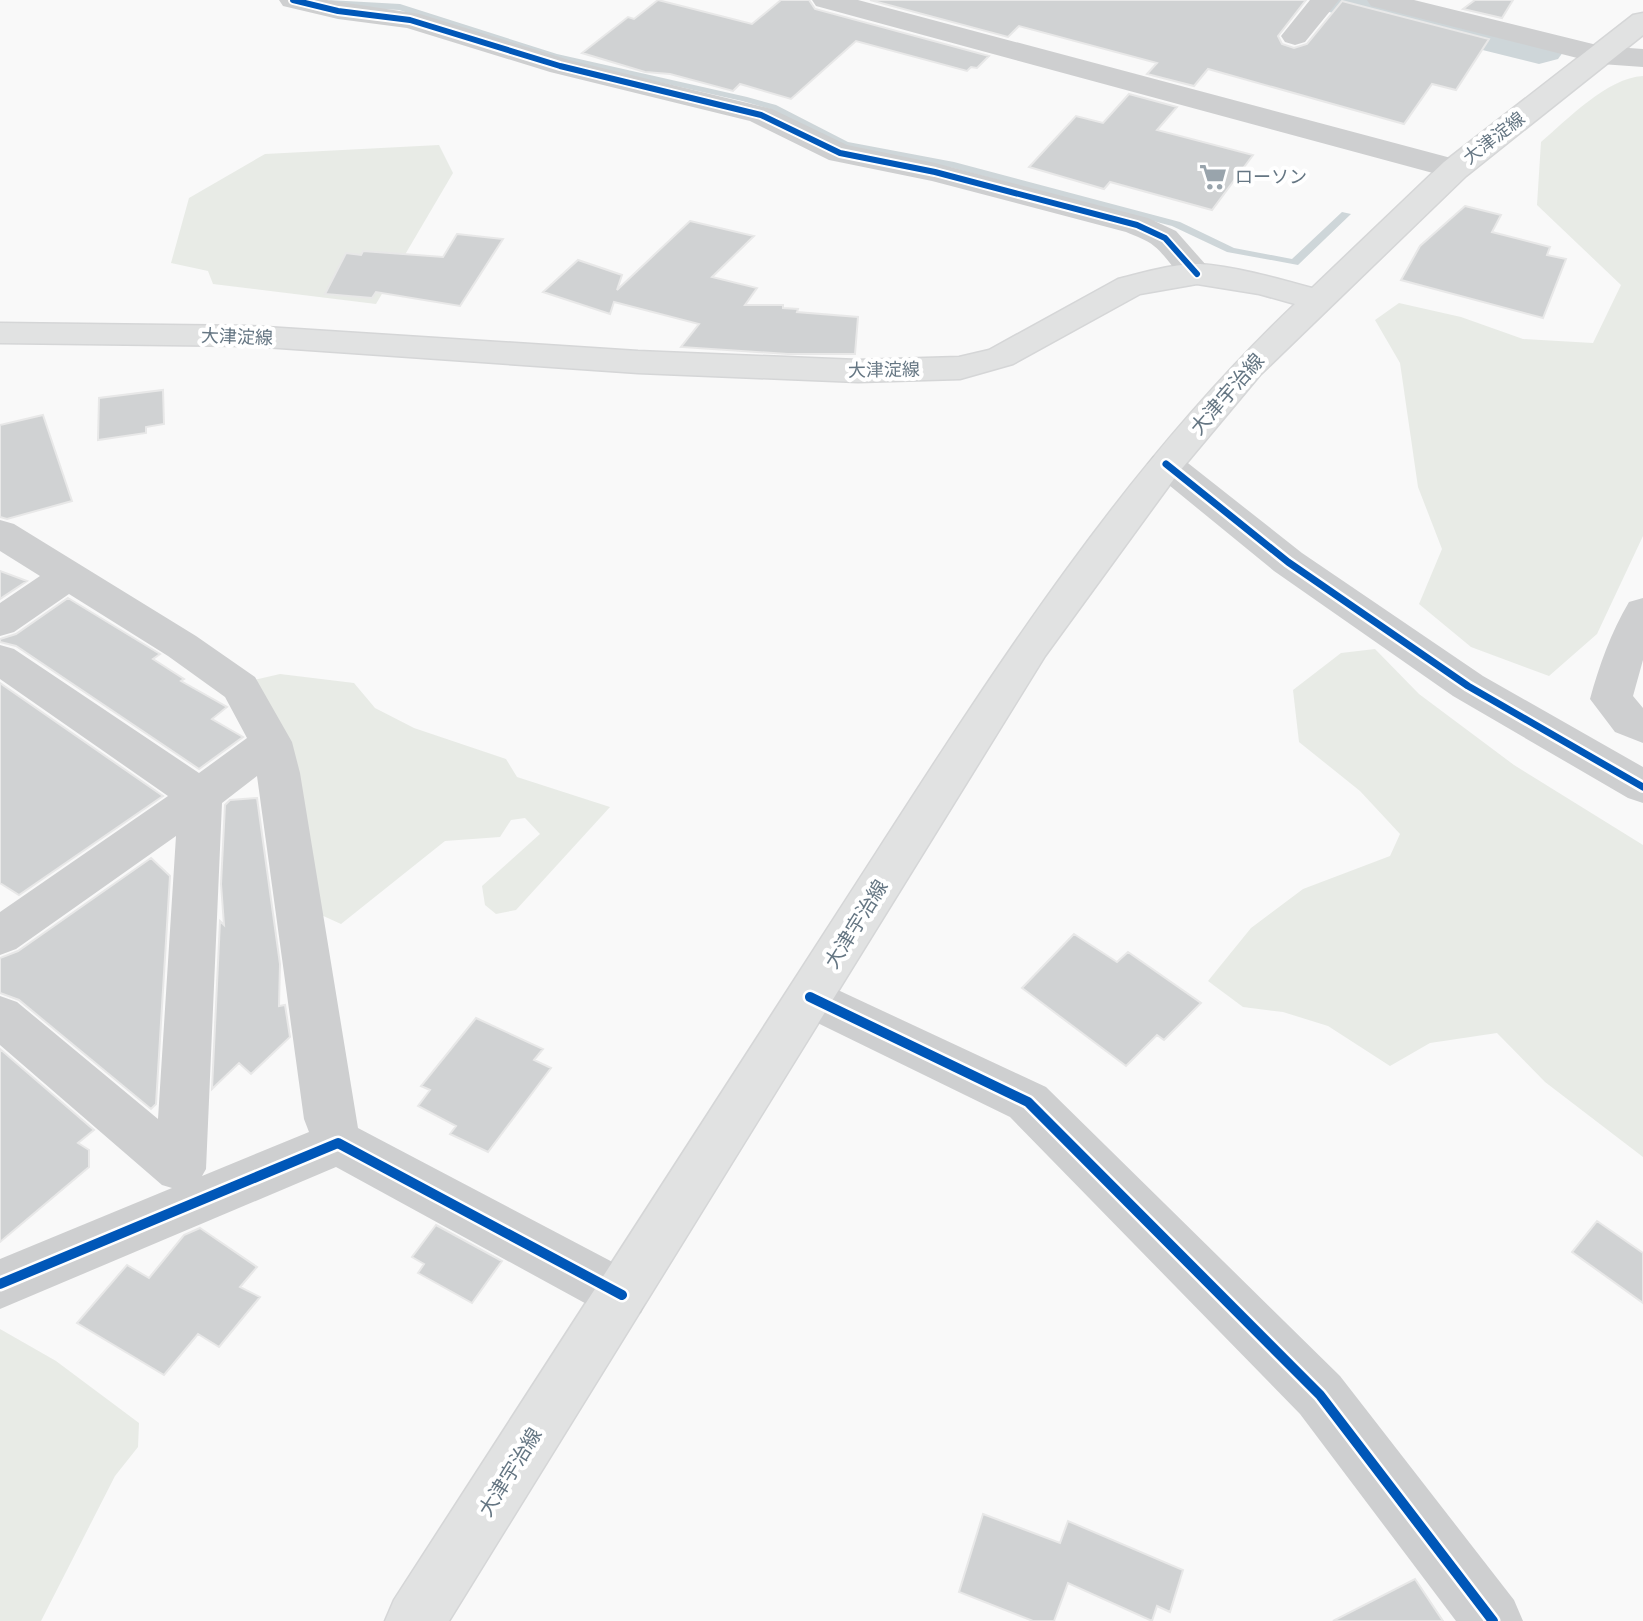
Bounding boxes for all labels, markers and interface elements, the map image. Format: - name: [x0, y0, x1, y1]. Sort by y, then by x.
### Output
- street label: 大津淀線: [1459, 107, 1529, 168]
- supermarket icon: ローソン: [1198, 162, 1228, 192]
- place label: ローソン: [1235, 166, 1307, 187]
- street label: 大津淀線: [201, 325, 273, 348]
- street label: 大津宇治線: [1185, 348, 1269, 440]
- street label: 大津淀線: [848, 358, 920, 381]
- street label: 大津宇治線: [819, 875, 893, 973]
- street label: 大津宇治線: [473, 1423, 547, 1521]

